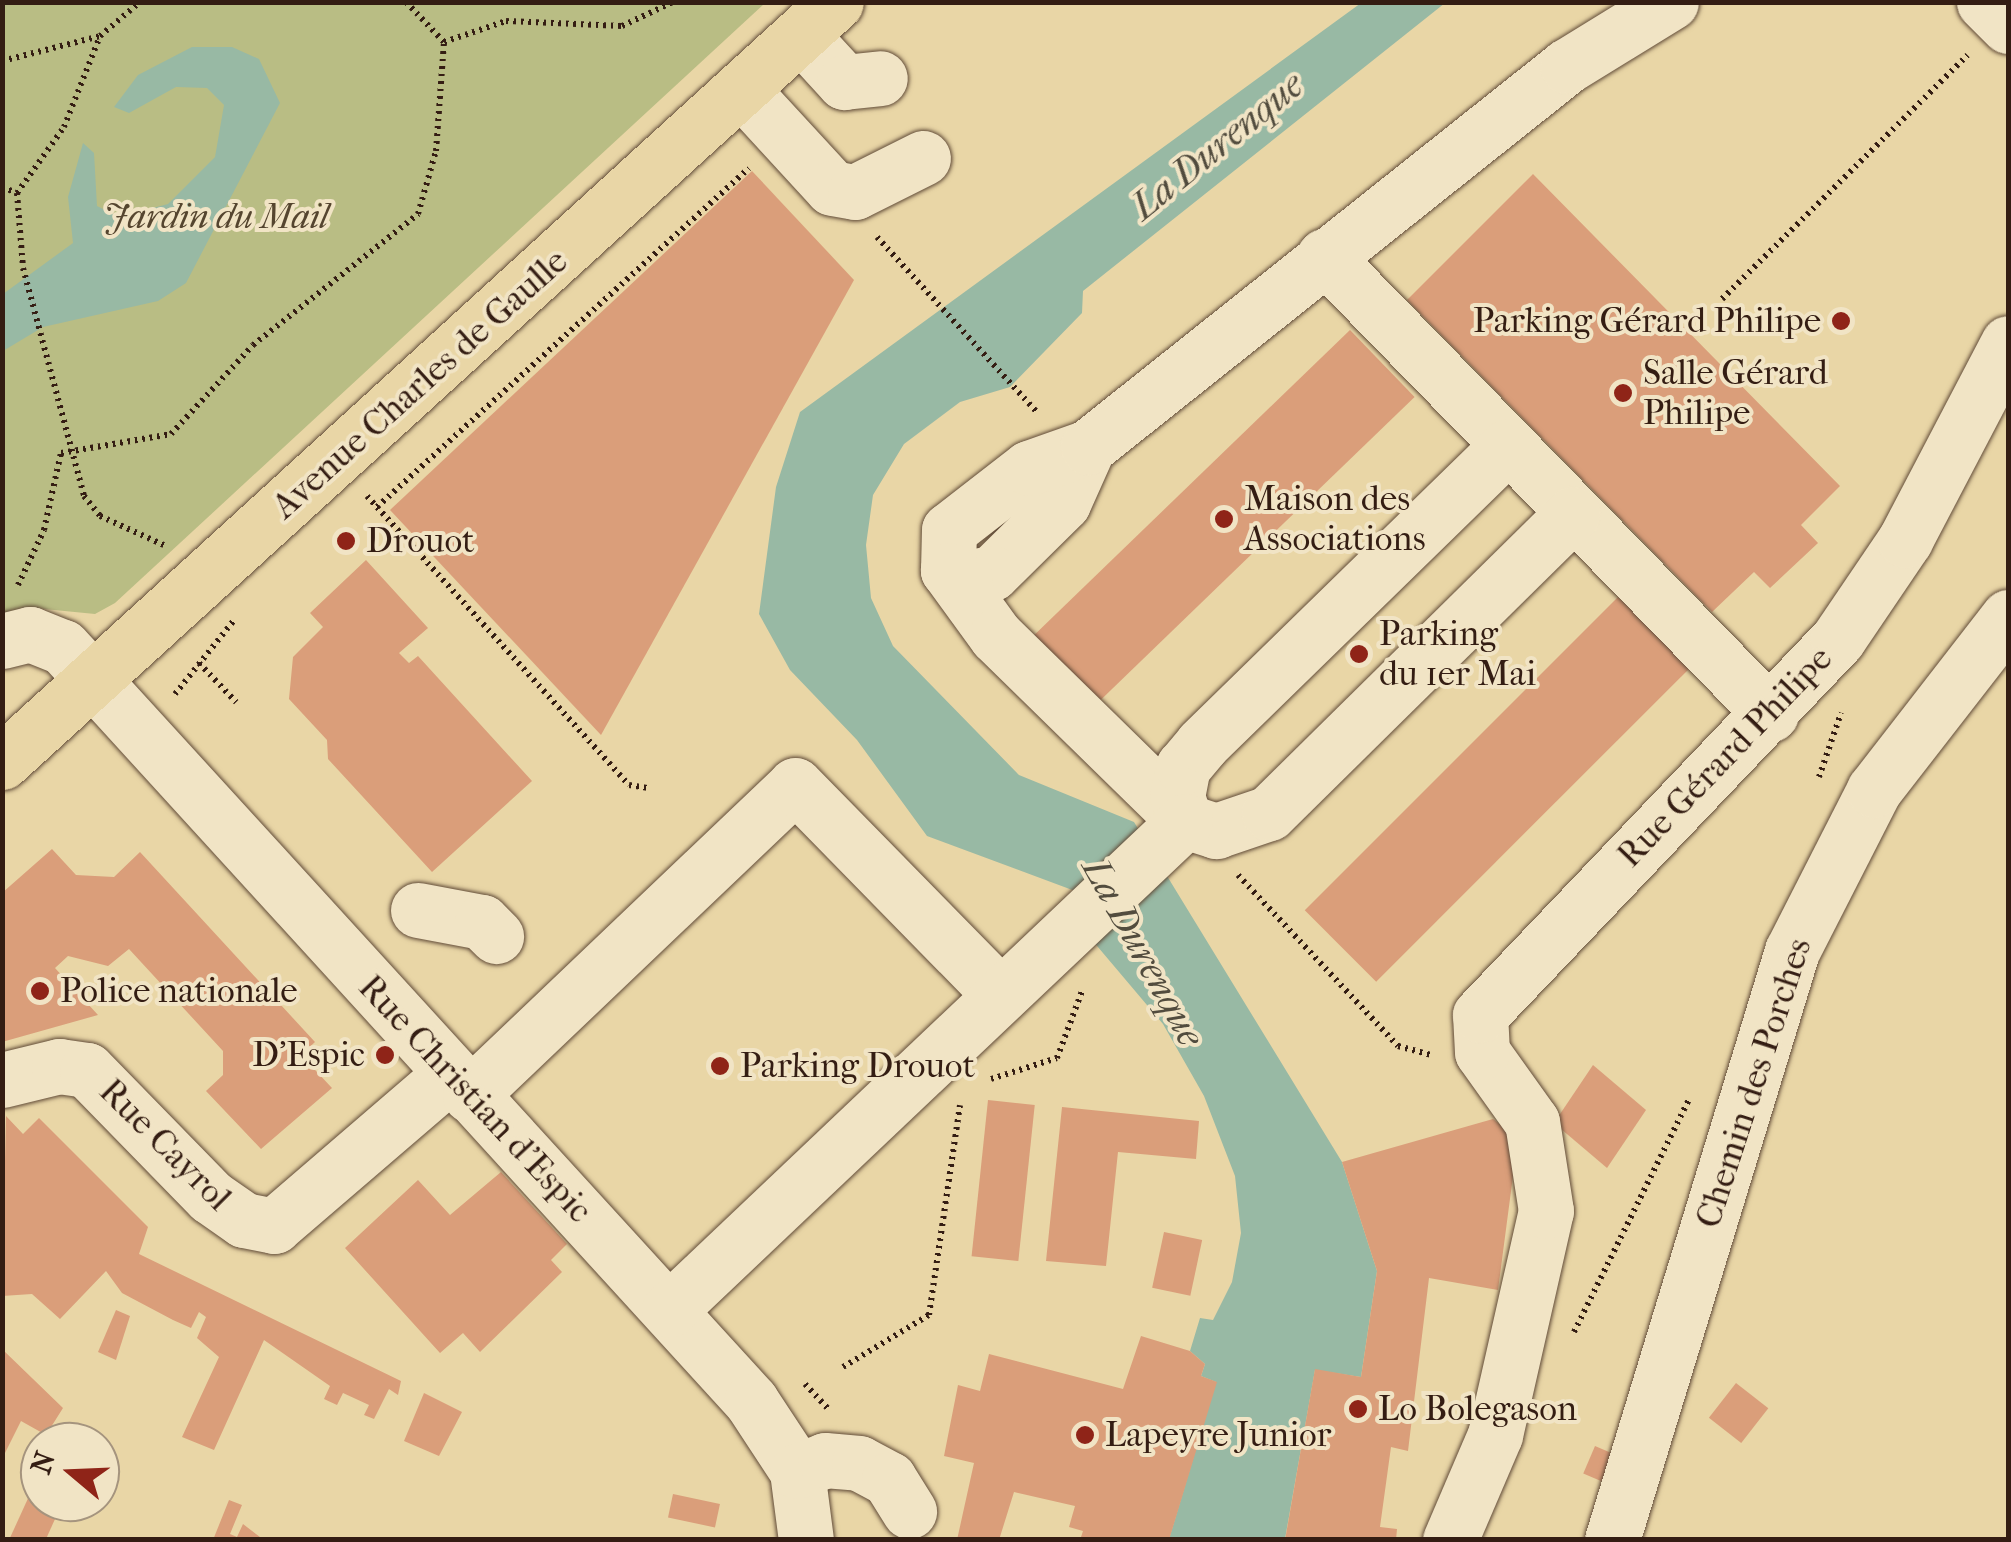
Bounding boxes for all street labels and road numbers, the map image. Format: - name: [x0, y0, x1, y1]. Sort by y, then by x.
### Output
- street label: Avenue Charles de Gaulle: [264, 240, 576, 528]
- street label: Rue Gérard Philipe: [1609, 638, 1841, 876]
- street label: Chemin des Porches: [1687, 933, 1821, 1233]
- street label: Rue Christian d'Espic: [350, 967, 600, 1231]
- street label: Rue Cayrol: [90, 1070, 240, 1220]

